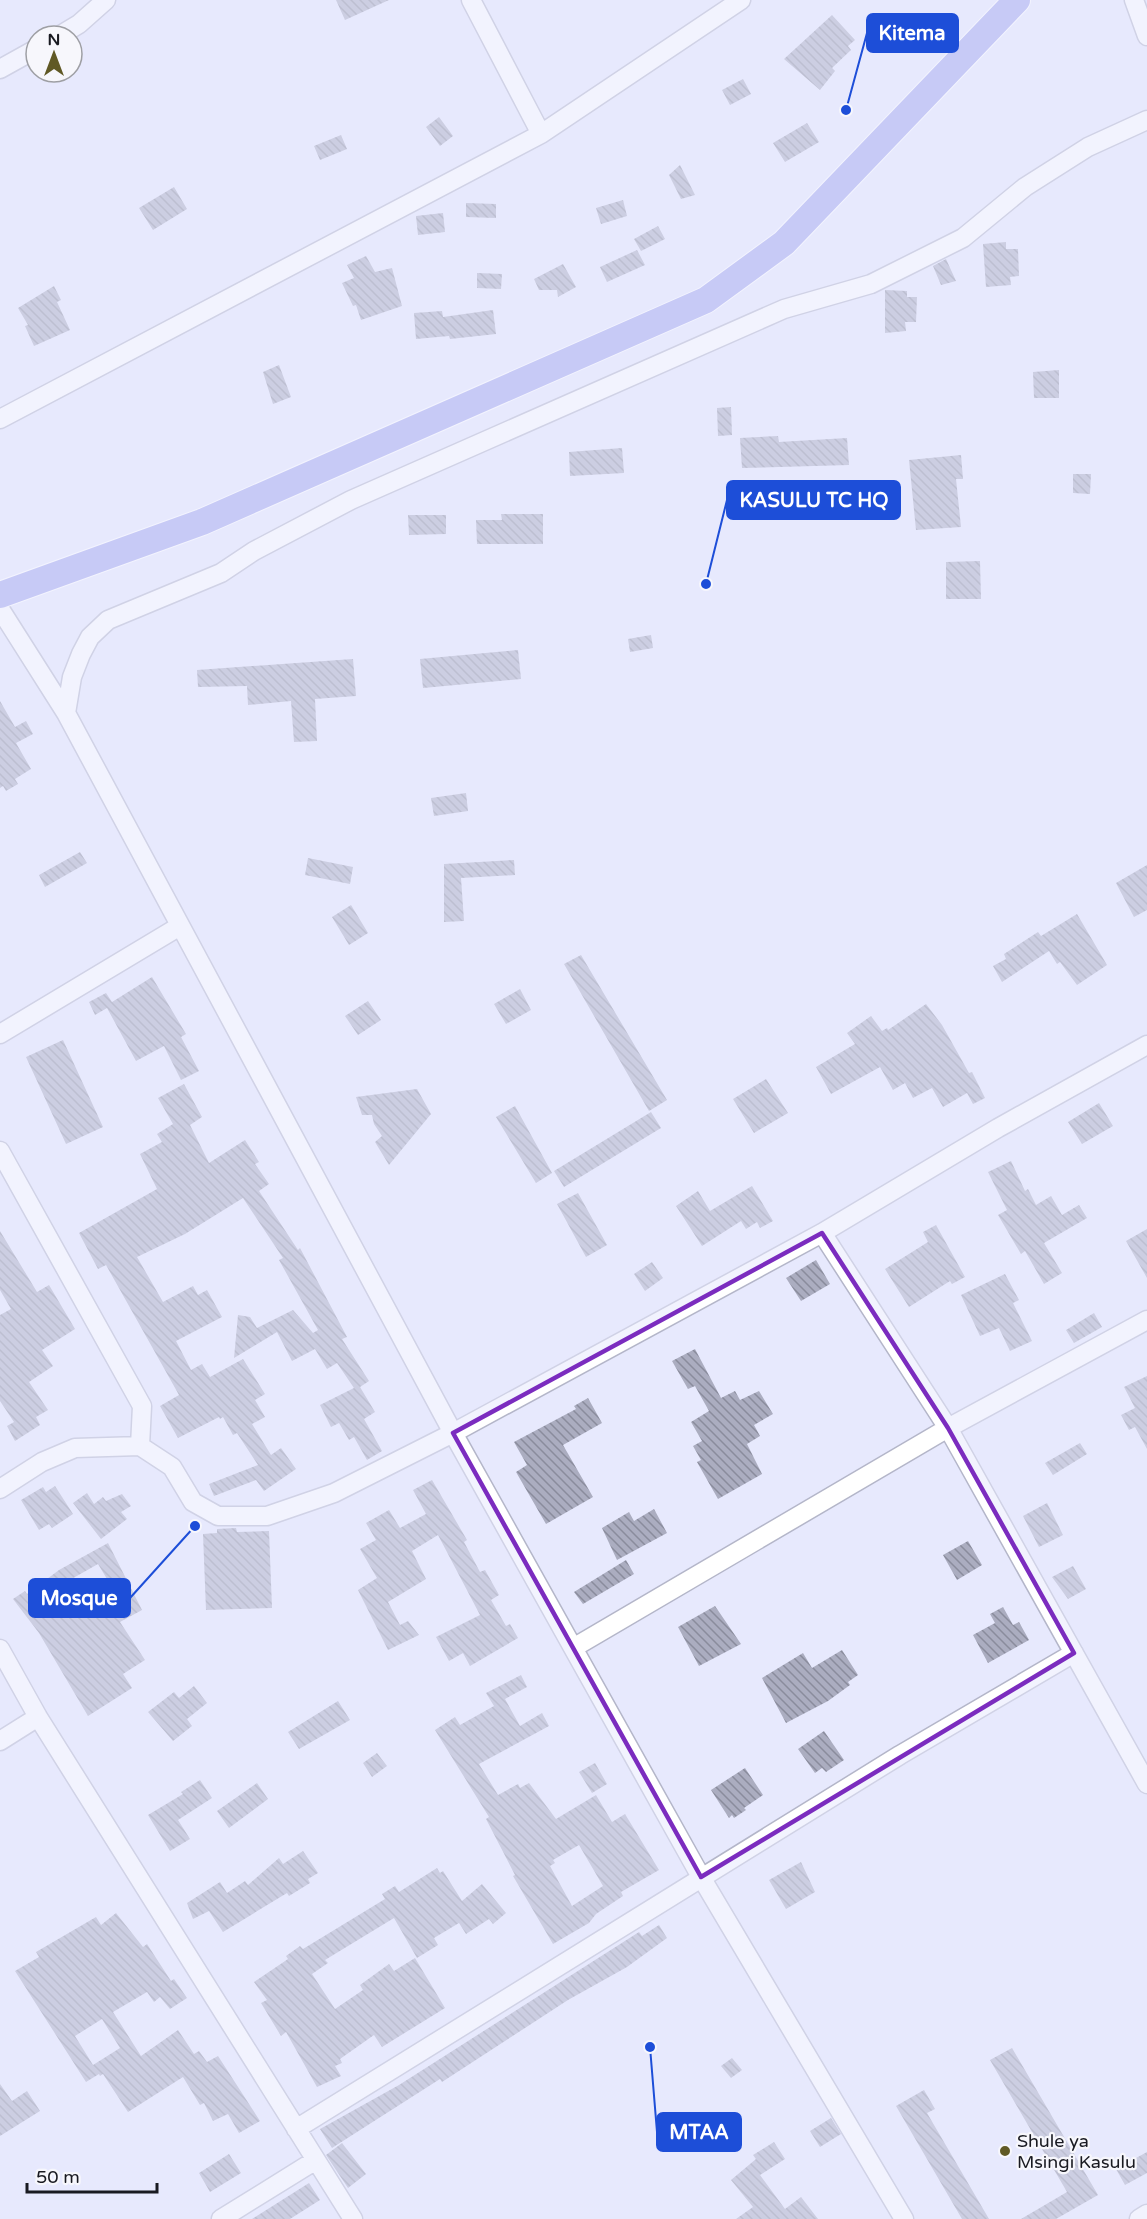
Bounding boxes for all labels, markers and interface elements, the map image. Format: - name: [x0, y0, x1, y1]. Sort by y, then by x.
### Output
- callout: Kitema: [867, 14, 958, 52]
- text: Kitema: [879, 22, 945, 46]
- north arrow: [24, 24, 84, 84]
- text: N: [48, 30, 60, 50]
- callout: KASULU TC HQ: [727, 481, 900, 519]
- text: KASULU TC HQ: [739, 489, 889, 513]
- callout: Mosque: [29, 1579, 130, 1617]
- text: Mosque: [41, 1587, 117, 1611]
- callout: MTAA: [657, 2113, 741, 2151]
- text: MTAA: [669, 2121, 729, 2145]
- place label: Shule ya Msingi Kasulu: [1017, 2130, 1136, 2173]
- marker: Shule ya Msingi Kasulu: [998, 2144, 1012, 2158]
- scale bar: [27, 2156, 158, 2194]
- text: 50 m: [36, 2166, 80, 2188]

